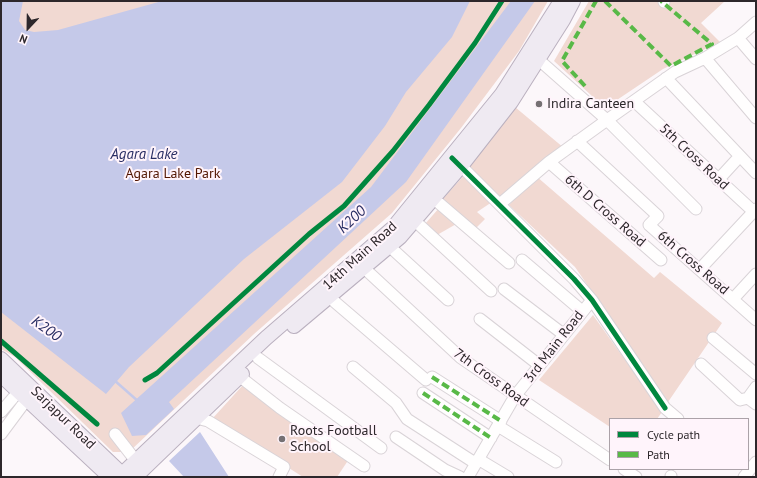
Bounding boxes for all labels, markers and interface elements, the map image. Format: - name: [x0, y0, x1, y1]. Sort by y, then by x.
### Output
- north arrow: [8, 8, 48, 48]
- text: N: [18, 31, 29, 47]
- place label: Indira Canteen: [547, 96, 634, 112]
- marker: Indira Canteen: [534, 99, 544, 109]
- street label: 5th Cross Road: [656, 121, 732, 193]
- water label: Agara Lake: [111, 146, 177, 164]
- park label: Agara Lake Park: [126, 166, 220, 182]
- street label: 6th D Cross Road: [561, 171, 649, 251]
- water label: K200: [334, 202, 370, 238]
- street label: 14th Main Road: [319, 218, 401, 294]
- street label: 6th Cross Road: [654, 227, 732, 299]
- street label: 3rd Main Road: [521, 308, 587, 386]
- water label: K200: [28, 312, 64, 346]
- street label: 7th Cross Road: [450, 345, 532, 411]
- street label: Sarjapur Road: [27, 383, 99, 453]
- legend: [609, 418, 749, 470]
- place label: Roots Football School: [290, 423, 377, 456]
- text: Cycle path: [647, 427, 700, 442]
- marker: Roots Football School: [277, 434, 287, 444]
- text: Path: [647, 447, 670, 462]

